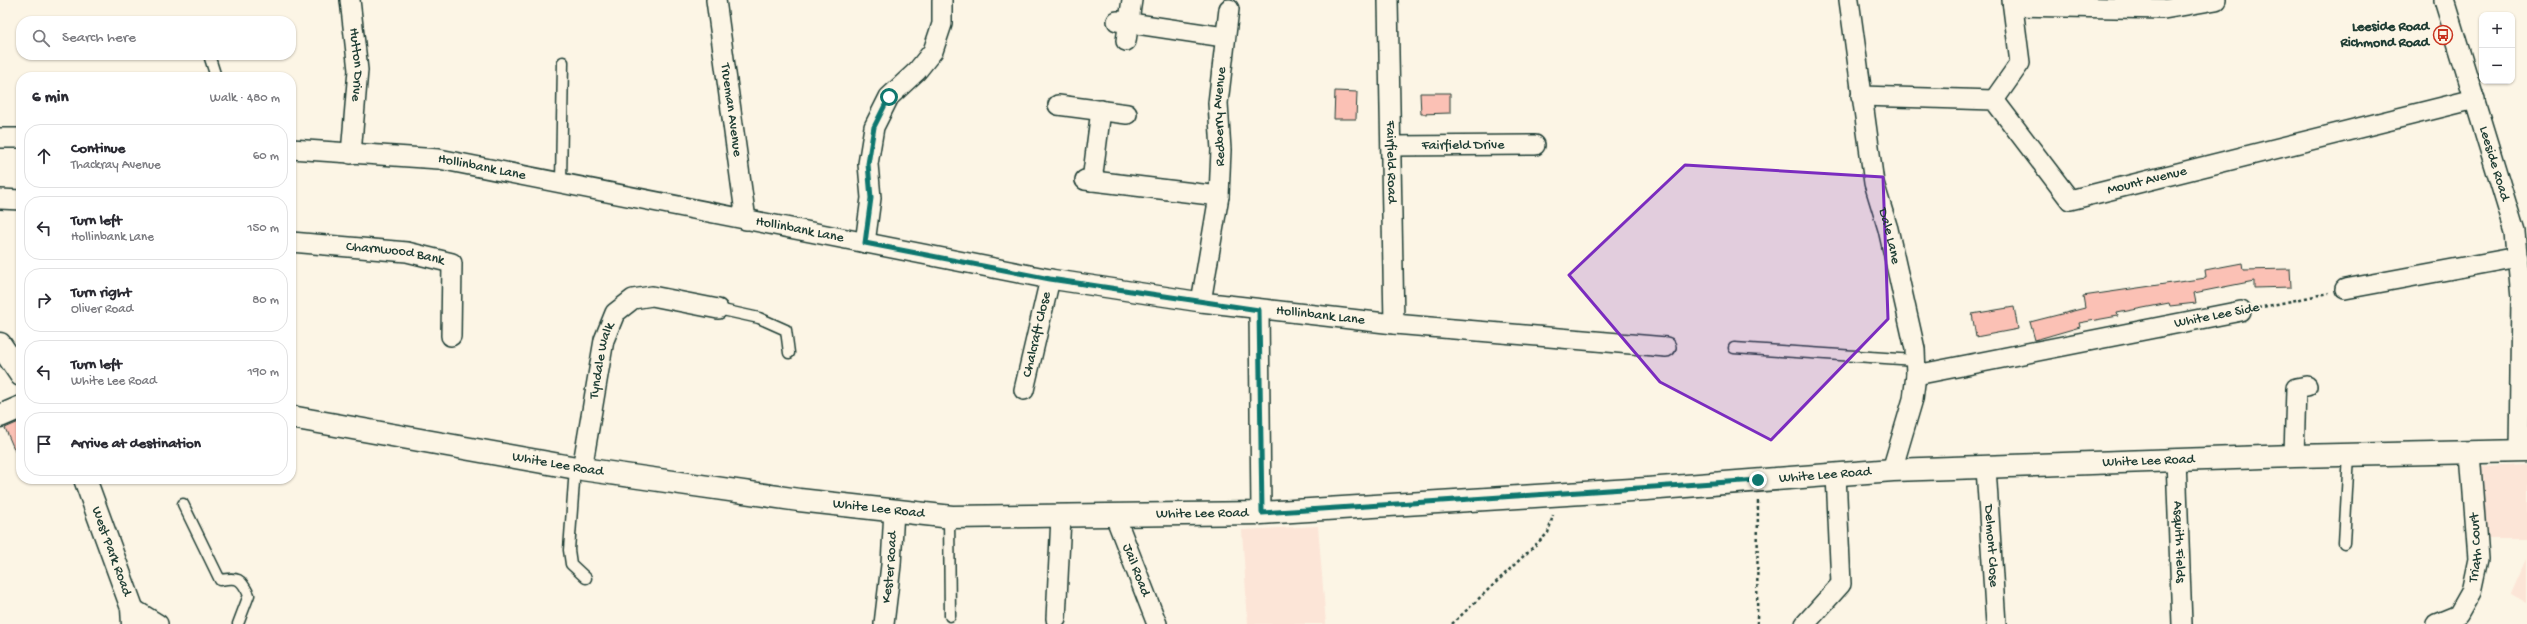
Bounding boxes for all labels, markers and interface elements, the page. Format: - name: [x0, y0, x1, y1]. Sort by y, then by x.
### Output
- map controls: [2479, 12, 2515, 84]
- button: +: [2479, 12, 2515, 48]
- search box: [16, 16, 296, 60]
- place label: Leeside Road Richmond Road: [2339, 19, 2431, 52]
- bus stop icon: Leeside Road Richmond Road: [2432, 24, 2454, 46]
- icon: search: [30, 27, 52, 49]
- street label: Hutton Drive: [345, 27, 367, 103]
- text: Search here: [62, 29, 136, 47]
- button: −: [2479, 48, 2515, 84]
- street label: Trueman Avenue: [716, 61, 746, 158]
- street label: Redberry Avenue: [1209, 65, 1231, 167]
- text: 6 min: [32, 88, 68, 108]
- route start: [880, 88, 898, 106]
- text: Walk · 480 m: [210, 91, 280, 106]
- street label: Fairfield Road: [1382, 119, 1400, 205]
- street label: Leeside Road: [2475, 124, 2514, 205]
- street label: Fairfield Drive: [1421, 137, 1505, 154]
- text: Continue: [71, 140, 125, 158]
- icon: ahead: [33, 145, 55, 167]
- text: 60 m: [253, 149, 279, 164]
- street label: Hollinbank Lane: [436, 150, 528, 185]
- text: Thackray Avenue: [71, 158, 161, 173]
- street label: Mount Avenue: [2105, 163, 2189, 199]
- street label: Dale Lane: [1873, 205, 1904, 267]
- text: Turn left: [71, 212, 122, 230]
- street label: Hollinbank Lane: [754, 213, 846, 247]
- icon: left: [33, 217, 55, 239]
- text: 150 m: [247, 221, 279, 236]
- text: Hollinbank Lane: [71, 230, 154, 245]
- street label: Charnwood Bank: [345, 238, 448, 270]
- text: Turn right: [71, 284, 131, 302]
- icon: right: [33, 289, 55, 311]
- street label: Chalcraft Close: [1019, 289, 1055, 379]
- text: 80 m: [252, 293, 279, 308]
- street label: White Lee Side: [2173, 299, 2262, 333]
- text: Oliver Road: [71, 302, 133, 317]
- street label: Hollinbank Lane: [1275, 302, 1367, 329]
- street label: Tyndale Walk: [585, 319, 619, 401]
- text: Turn left: [71, 356, 122, 374]
- icon: left: [33, 361, 55, 383]
- text: 190 m: [248, 365, 279, 380]
- text: White Lee Road: [71, 374, 157, 389]
- icon: arrive: [33, 433, 55, 455]
- text: Arrive at destination: [71, 435, 201, 453]
- street label: White Lee Road: [511, 448, 606, 481]
- street label: White Lee Road: [2102, 451, 2197, 471]
- street label: White Lee Road: [1778, 463, 1873, 487]
- route end: [1749, 471, 1767, 489]
- street label: White Lee Road: [832, 495, 927, 523]
- street label: Asquith Fields: [2169, 501, 2189, 584]
- street label: Delmont Close: [1980, 503, 2002, 588]
- street label: West Park Road: [87, 504, 136, 600]
- street label: White Lee Road: [1156, 505, 1250, 523]
- street label: Triath Court: [2465, 511, 2487, 585]
- street label: Kester Road: [878, 529, 901, 604]
- street label: Jail Road: [1118, 541, 1155, 601]

